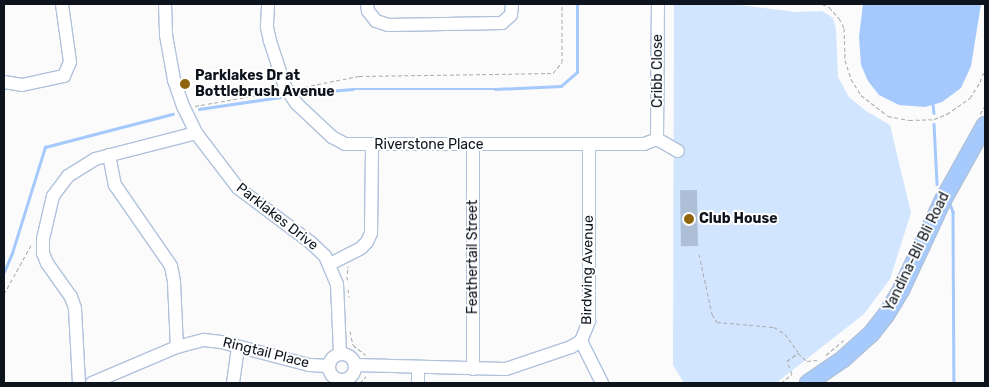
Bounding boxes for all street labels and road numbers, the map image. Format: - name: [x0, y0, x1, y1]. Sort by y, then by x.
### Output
- street label: Cribb Close: [650, 34, 666, 108]
- street label: Riverstone Place: [374, 137, 484, 153]
- street label: Parklakes Drive: [233, 180, 321, 254]
- street label: Yandina-Bli Bli Road: [881, 190, 953, 314]
- street label: Feathertail Street: [465, 200, 481, 314]
- street label: Birdwing Avenue: [579, 215, 597, 325]
- street label: Ringtail Place: [221, 334, 311, 372]

